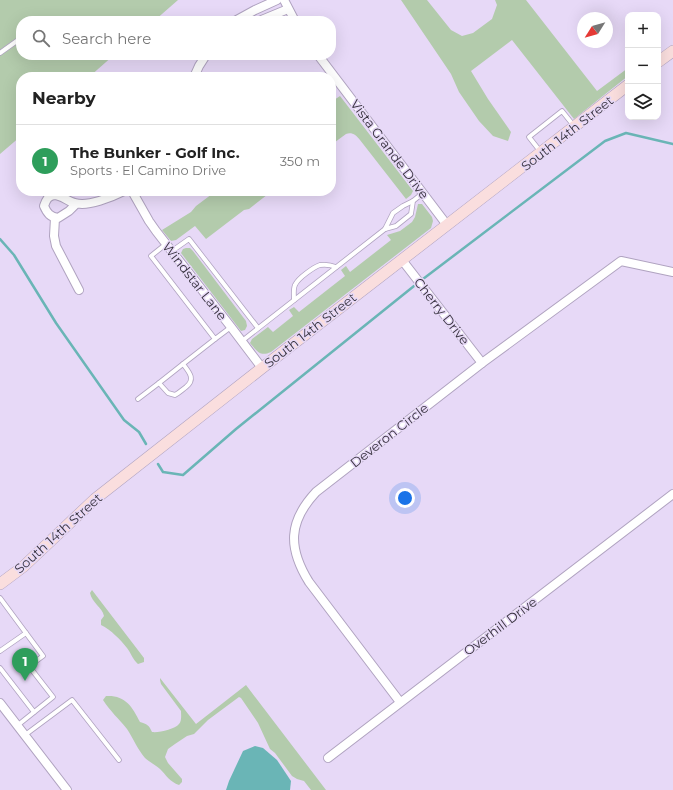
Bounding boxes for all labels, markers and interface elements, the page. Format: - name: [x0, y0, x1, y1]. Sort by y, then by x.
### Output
- north arrow: [577, 12, 613, 48]
- map controls: [625, 12, 661, 120]
- button: +: [625, 12, 661, 48]
- search box: [16, 16, 336, 60]
- icon: search: [30, 27, 52, 49]
- text: Search here: [62, 29, 151, 48]
- button: −: [625, 48, 661, 84]
- button: layers: [625, 84, 661, 120]
- text: Nearby: [32, 88, 96, 108]
- street label: South 14th Street: [518, 92, 616, 174]
- street label: Vista Grande Drive: [347, 96, 433, 202]
- text: The Bunker - Golf Inc.: [70, 143, 240, 162]
- text: 1: [42, 153, 48, 169]
- text: 350 m: [280, 153, 320, 169]
- text: Sports · El Camino Drive: [70, 162, 226, 178]
- street label: Windstar Lane: [159, 239, 231, 323]
- street label: Cherry Drive: [411, 274, 473, 348]
- street label: South 14th Street: [261, 289, 359, 371]
- street label: Deveron Circle: [347, 399, 431, 471]
- your location: [395, 488, 415, 508]
- street label: South 14th Street: [11, 489, 105, 577]
- street label: Overhill Drive: [460, 593, 540, 659]
- pin: 1: [12, 648, 38, 681]

